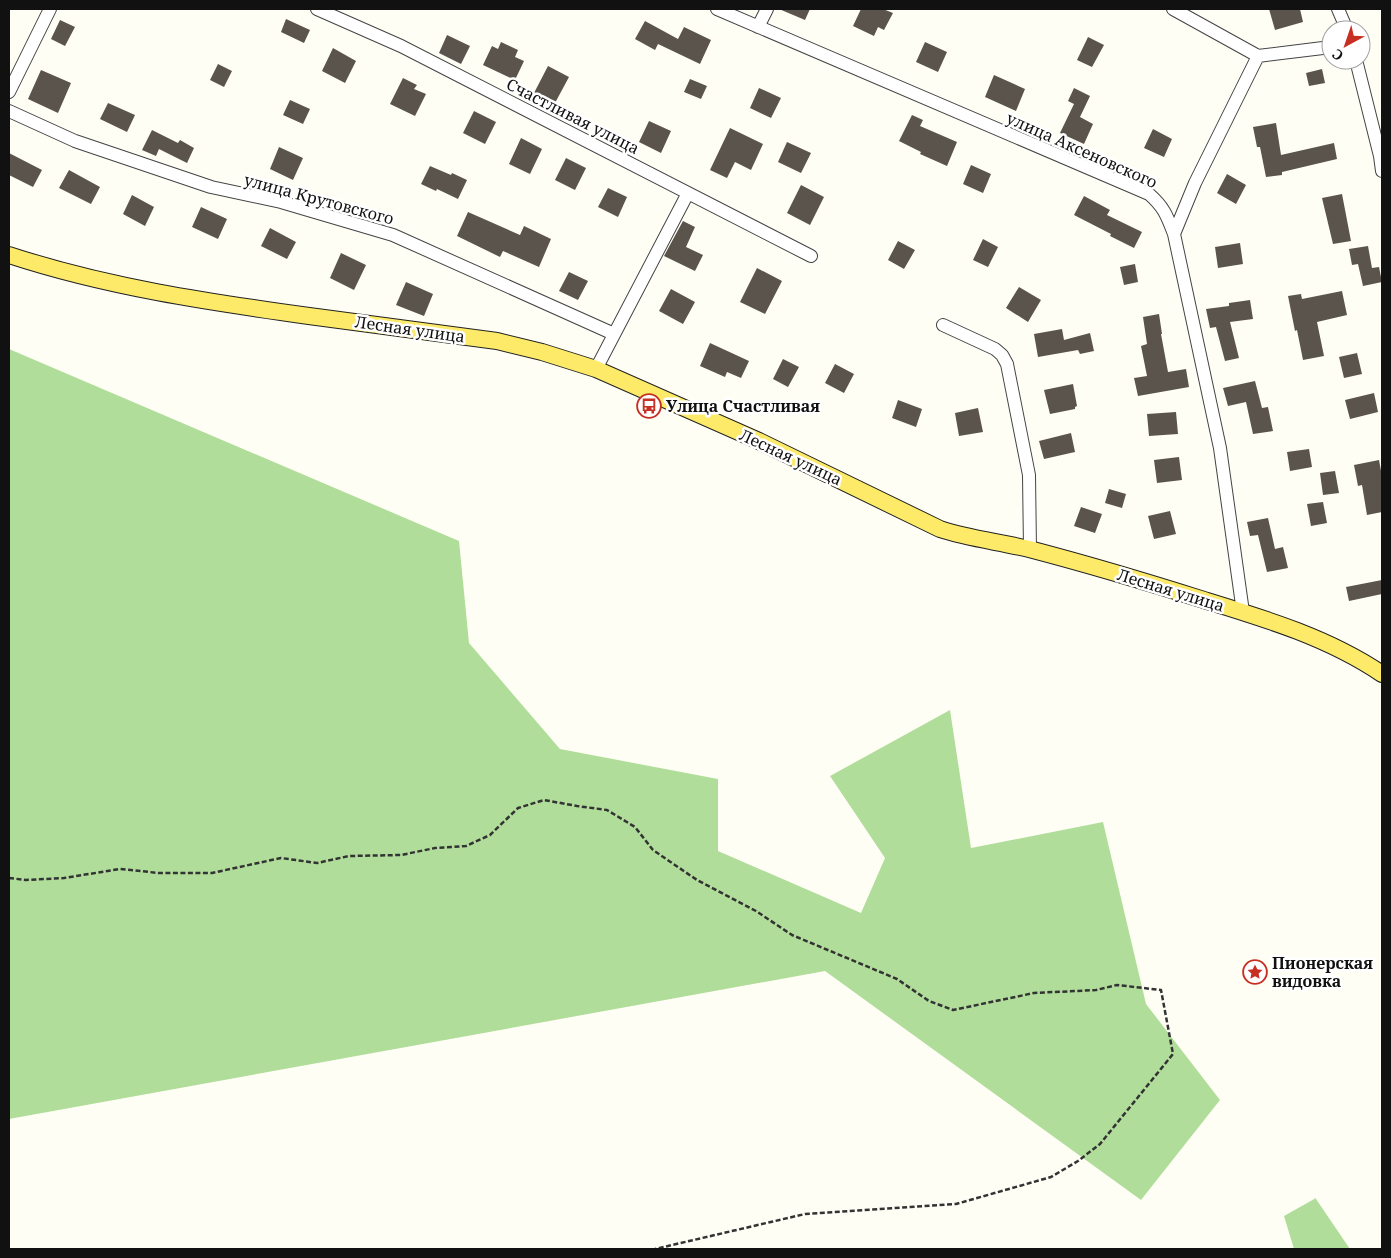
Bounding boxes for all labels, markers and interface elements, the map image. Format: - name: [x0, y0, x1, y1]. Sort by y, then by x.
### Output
- north arrow: [1321, 20, 1371, 70]
- text: С: [1328, 45, 1347, 66]
- street label: Счастливая улица: [503, 73, 643, 159]
- street label: улица Аксеновского: [1003, 107, 1161, 193]
- street label: улица Крутовского: [242, 168, 396, 230]
- street label: Лесная улица: [354, 310, 466, 348]
- bus stop icon: Улица Счастливая: [636, 393, 662, 419]
- place label: Улица Счастливая: [666, 395, 820, 417]
- street label: Лесная улица: [736, 424, 846, 490]
- street label: Лесная улица: [1115, 563, 1227, 617]
- place label: Пионерская видовка: [1272, 952, 1373, 992]
- place icon: Пионерская видовка: [1242, 959, 1268, 985]

